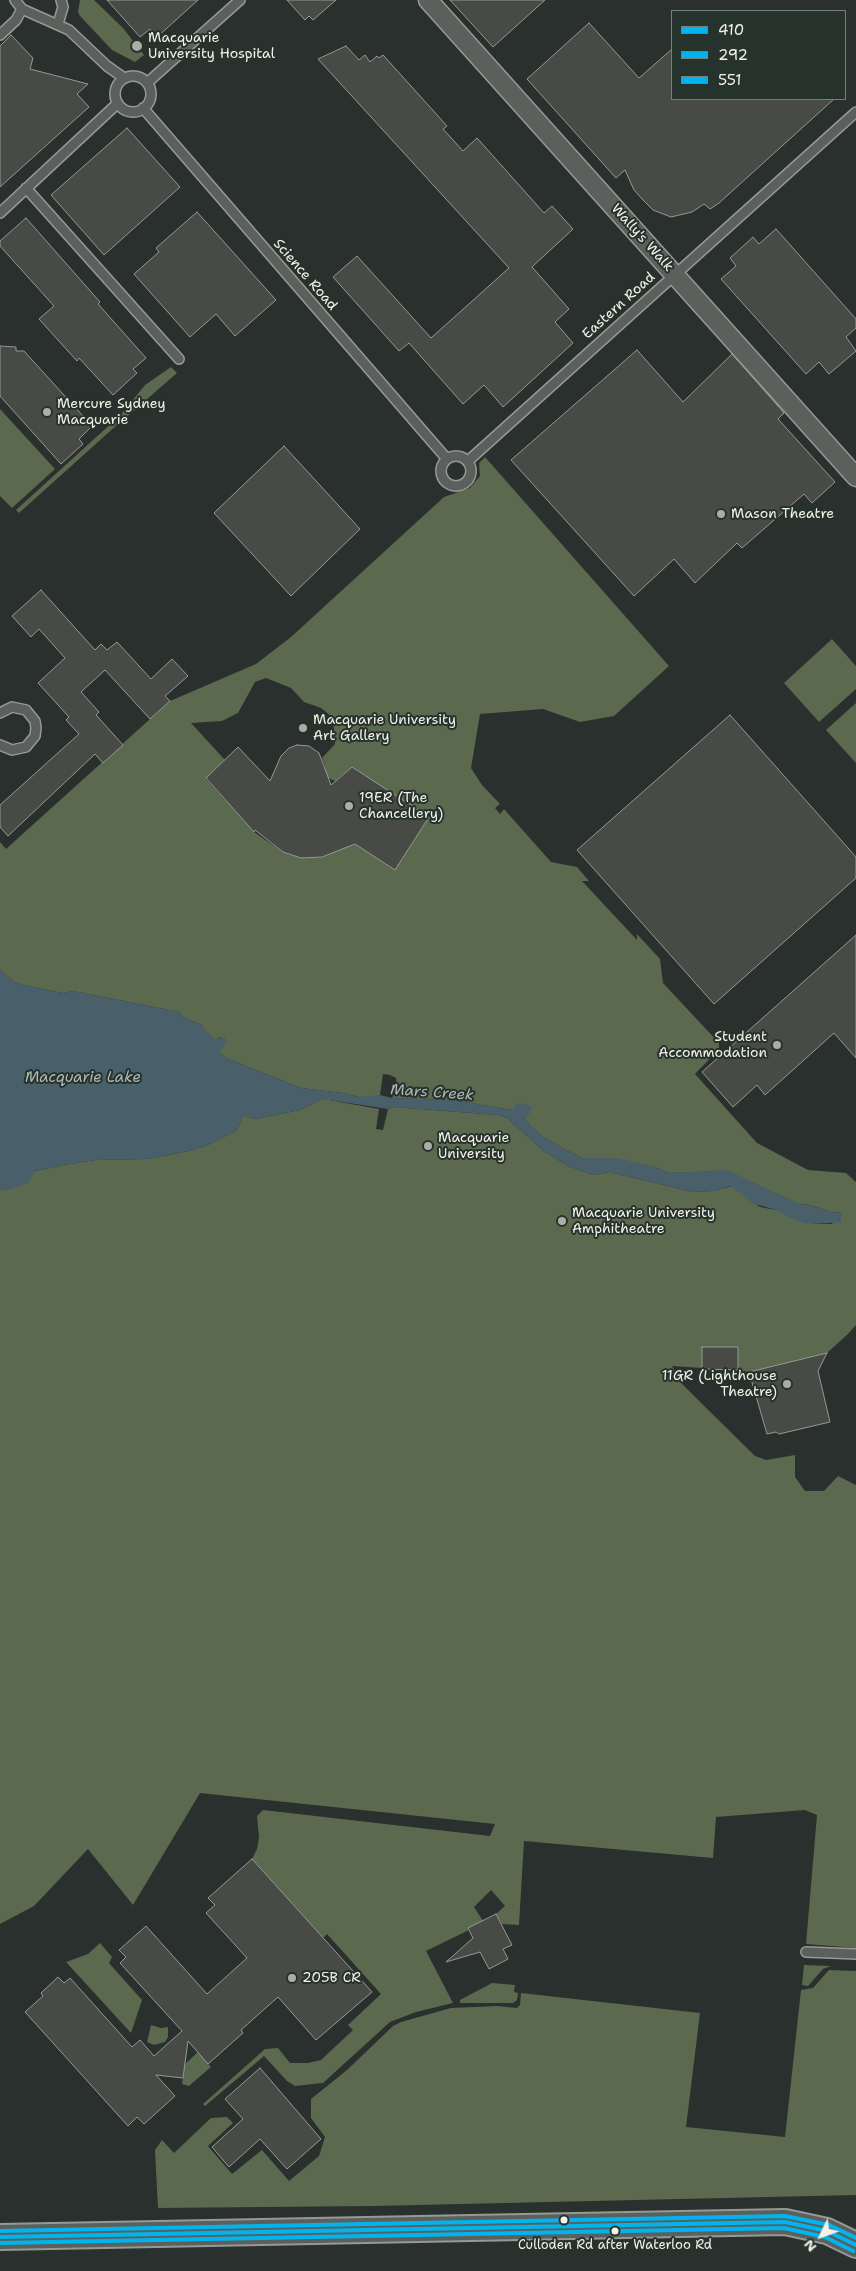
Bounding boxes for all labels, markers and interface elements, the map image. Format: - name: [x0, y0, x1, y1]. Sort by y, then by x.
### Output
- legend: [671, 10, 846, 100]
- text: 410: [718, 20, 744, 40]
- place label: Macquarie University Hospital: [148, 30, 275, 62]
- marker: Macquarie University Hospital: [130, 39, 144, 53]
- text: 292: [718, 45, 748, 65]
- text: 551: [718, 70, 742, 90]
- street label: Wally's Walk: [607, 201, 677, 275]
- street label: Science Road: [269, 236, 341, 314]
- street label: Eastern Road: [579, 269, 659, 343]
- place label: Mercure Sydney Macquarie: [57, 396, 166, 428]
- marker: Mercure Sydney Macquarie: [41, 406, 53, 418]
- place label: Mason Theatre: [731, 506, 834, 522]
- marker: Mason Theatre: [715, 508, 727, 520]
- place label: Macquarie University Art Gallery: [313, 712, 456, 744]
- marker: Macquarie University Art Gallery: [297, 722, 309, 734]
- place label: 19ER (The Chancellery): [359, 790, 443, 822]
- marker: 19ER (The Chancellery): [343, 800, 355, 812]
- place label: Student Accommodation: [658, 1029, 767, 1062]
- marker: Student Accommodation: [771, 1039, 783, 1051]
- water label: Macquarie Lake: [25, 1069, 141, 1087]
- water label: Mars Creek: [390, 1081, 474, 1105]
- place label: Macquarie University: [438, 1130, 509, 1162]
- marker: Macquarie University: [422, 1140, 434, 1152]
- place label: Macquarie University Amphitheatre: [572, 1205, 715, 1238]
- marker: Macquarie University Amphitheatre: [556, 1215, 568, 1227]
- place label: 11GR (Lighthouse Theatre): [662, 1368, 777, 1400]
- marker: 11GR (Lighthouse Theatre): [781, 1378, 793, 1390]
- place label: 205B CR: [302, 1970, 361, 1986]
- marker: 205B CR: [286, 1972, 298, 1984]
- north arrow: [796, 2211, 846, 2261]
- unlabelled marker: [559, 2215, 569, 2225]
- marker: Culloden Rd after Waterloo Rd: [610, 2226, 620, 2236]
- text: N: [799, 2236, 820, 2256]
- place label: Culloden Rd after Waterloo Rd: [518, 2238, 712, 2254]

